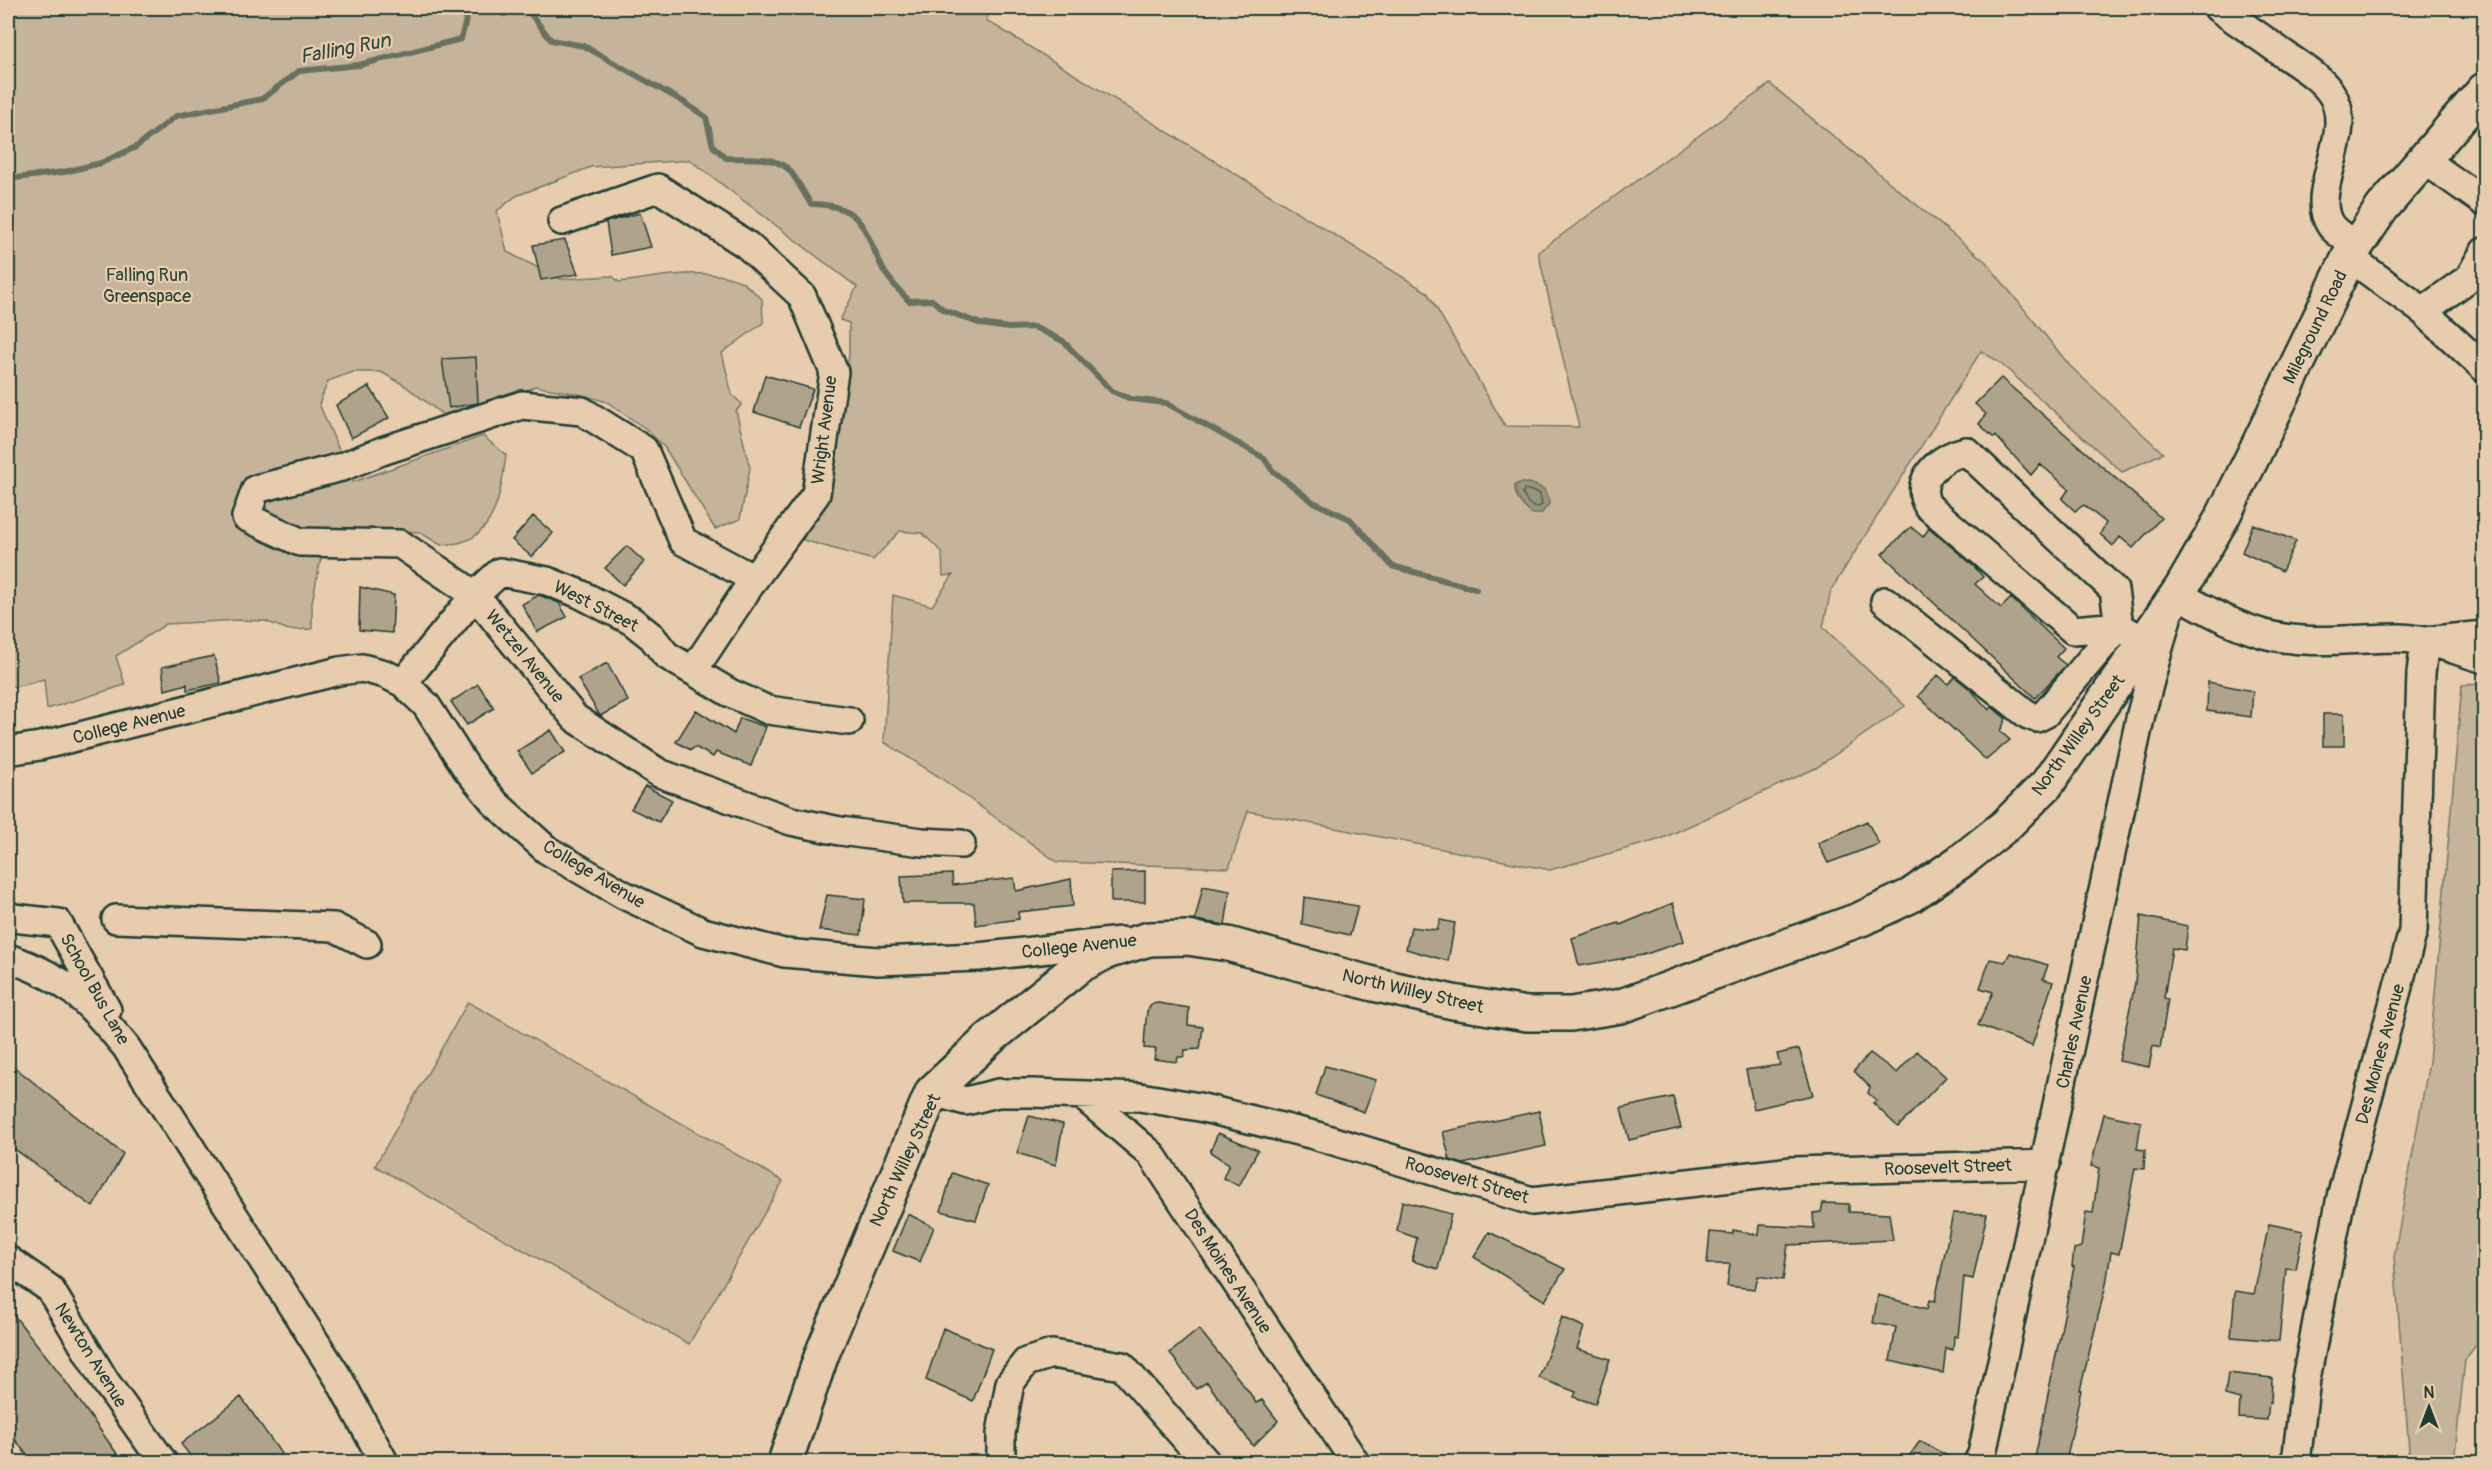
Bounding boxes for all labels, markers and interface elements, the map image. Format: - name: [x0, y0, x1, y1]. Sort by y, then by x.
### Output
- water label: Falling Run: [298, 27, 394, 70]
- park label: Falling Run Greenspace: [103, 264, 191, 308]
- street label: Mileground Road: [2278, 267, 2353, 388]
- street label: Wright Avenue: [806, 374, 843, 486]
- street label: West Street: [549, 575, 643, 638]
- street label: Wetzel Avenue: [480, 605, 569, 708]
- street label: North Willey Street: [2027, 670, 2131, 800]
- street label: College Avenue: [70, 699, 188, 750]
- street label: College Avenue: [538, 835, 649, 914]
- street label: College Avenue: [1020, 929, 1138, 964]
- street label: School Bus Lane: [54, 930, 135, 1049]
- street label: North Willey Street: [1340, 964, 1486, 1019]
- street label: Charles Avenue: [2051, 973, 2098, 1091]
- street label: Des Moines Avenue: [2351, 981, 2410, 1127]
- street label: North Willey Street: [865, 1089, 947, 1230]
- street label: Roosevelt Street: [1402, 1152, 1532, 1209]
- street label: Roosevelt Street: [1884, 1154, 2013, 1181]
- street label: Des Moines Avenue: [1179, 1205, 1277, 1338]
- street label: Newton Avenue: [49, 1299, 132, 1412]
- north arrow: [2399, 1377, 2459, 1437]
- text: N: [2424, 1383, 2435, 1403]

